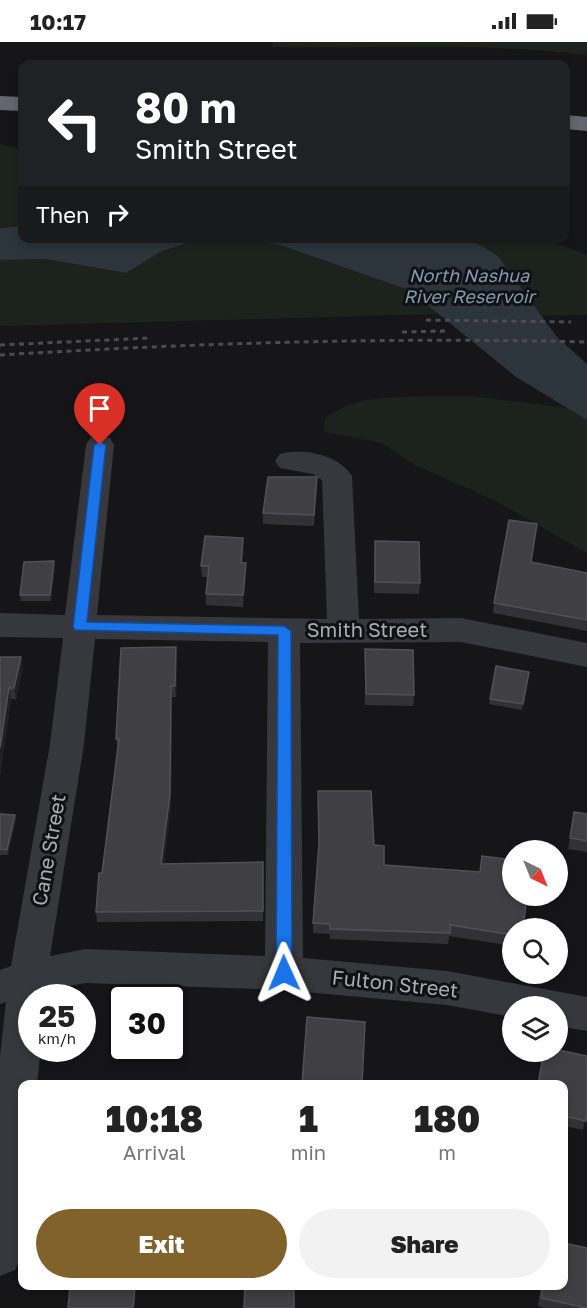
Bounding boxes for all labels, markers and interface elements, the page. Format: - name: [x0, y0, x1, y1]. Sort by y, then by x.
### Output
- text: 10:17: [30, 8, 86, 35]
- text: 80 m: [135, 82, 236, 132]
- icon: left: [36, 84, 114, 162]
- text: Smith Street: [135, 133, 298, 165]
- icon: right: [101, 198, 134, 231]
- text: Then: [36, 201, 89, 228]
- water label: North Nashua River Reservoir: [403, 264, 538, 307]
- pin: [74, 383, 125, 445]
- icon: arrive: [83, 392, 116, 425]
- street label: Smith Street: [307, 617, 427, 641]
- street label: Cane Street: [26, 792, 70, 908]
- north arrow: [502, 840, 568, 906]
- map controls: [502, 840, 568, 1062]
- button: search: [502, 918, 568, 984]
- position arrow: [252, 941, 316, 1005]
- street label: Fulton Street: [331, 964, 459, 1002]
- speed limit sign: 30: [108, 984, 186, 1062]
- button: layers: [502, 996, 568, 1062]
- text: 25: [39, 998, 75, 1034]
- text: km/h: [38, 1029, 76, 1047]
- text: 10:18: [106, 1097, 203, 1140]
- text: 1: [299, 1097, 318, 1140]
- text: 180: [414, 1097, 480, 1140]
- text: Arrival: [123, 1140, 186, 1164]
- text: min: [291, 1140, 326, 1164]
- text: m: [438, 1140, 456, 1164]
- button: Exit: [36, 1209, 287, 1278]
- button: Share: [299, 1209, 550, 1278]

